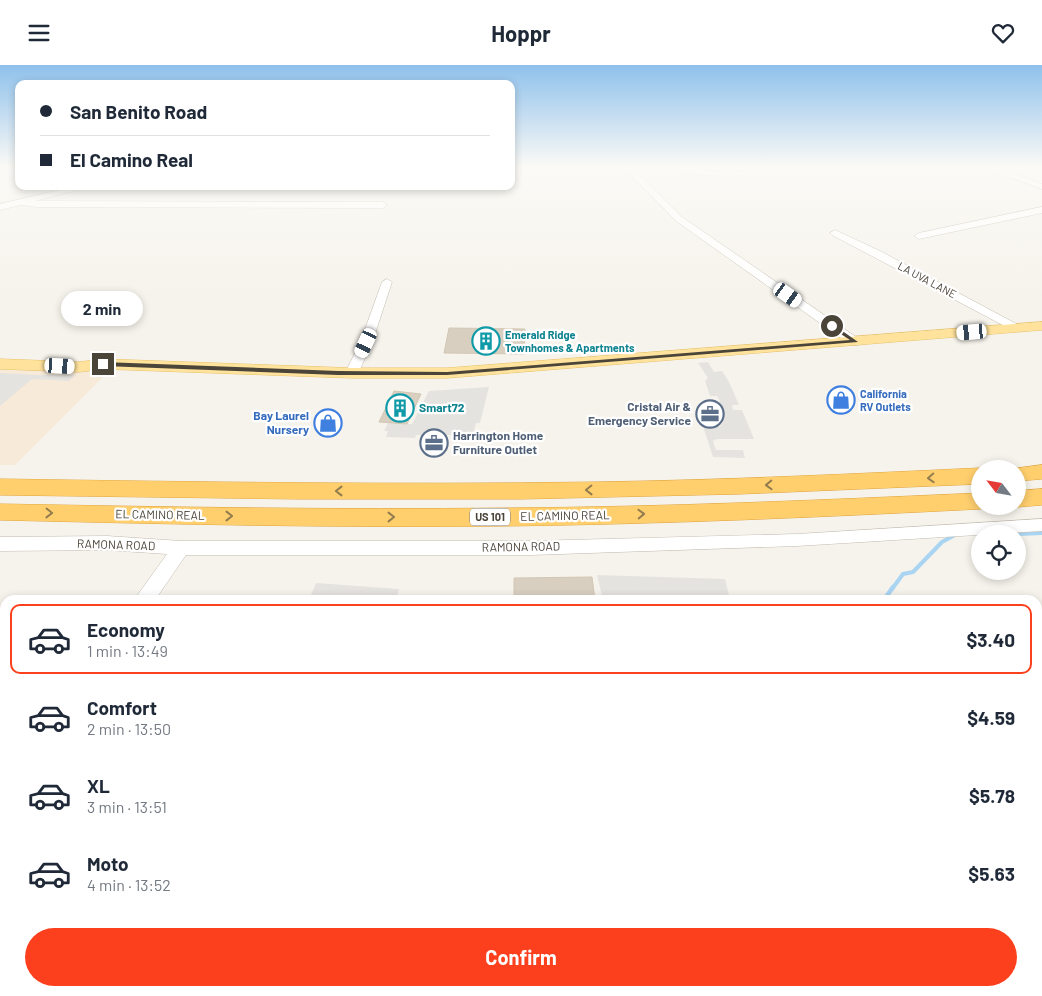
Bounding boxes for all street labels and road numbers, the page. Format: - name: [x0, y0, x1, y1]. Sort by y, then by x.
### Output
- street label: LA UVA LANE: [896, 259, 959, 301]
- street label: EL CAMINO REAL: [115, 506, 205, 522]
- street label: EL CAMINO REAL: [520, 507, 610, 523]
- road number: US 101: [470, 509, 510, 526]
- street label: RAMONA ROAD: [77, 536, 155, 552]
- street label: RAMONA ROAD: [482, 538, 560, 554]

